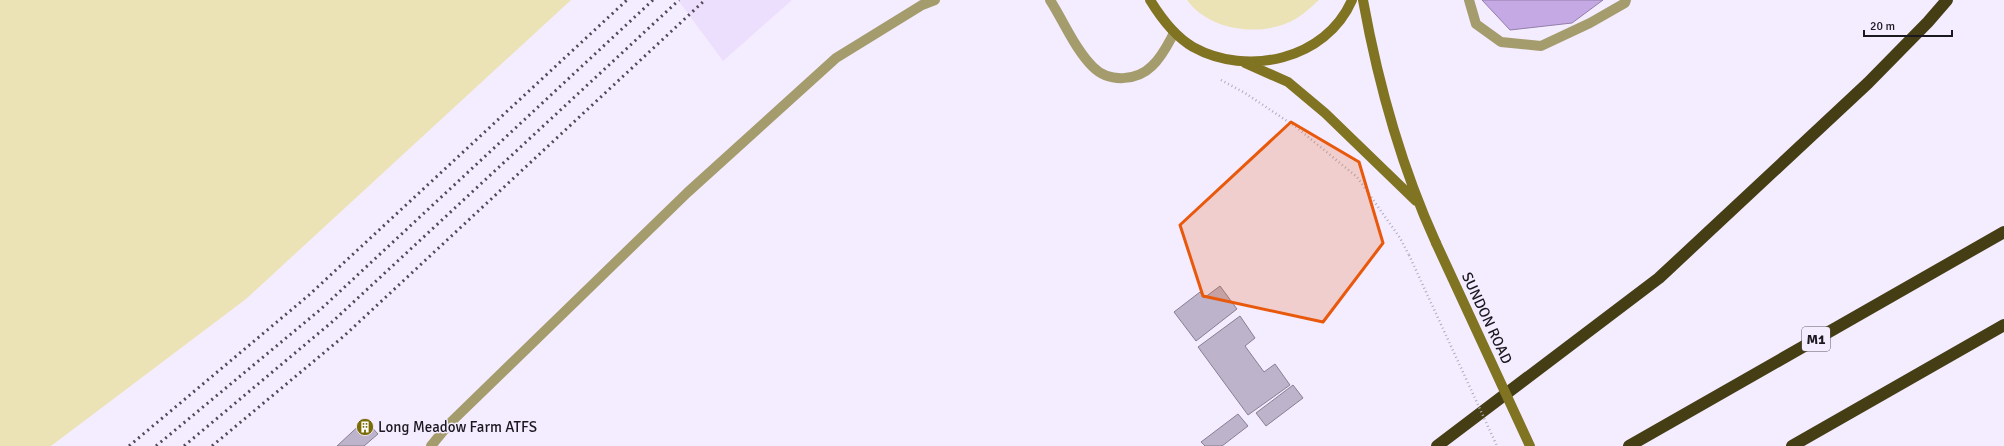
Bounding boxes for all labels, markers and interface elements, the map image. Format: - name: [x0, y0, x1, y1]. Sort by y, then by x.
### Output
- scale bar: [1864, 12, 1952, 38]
- text: 20 m: [1870, 19, 1895, 34]
- street label: SUNDON ROAD: [1458, 269, 1516, 367]
- road number: M1: [1802, 327, 1830, 351]
- building icon: Long Meadow Farm ATFS: [355, 417, 375, 437]
- place label: Long Meadow Farm ATFS: [378, 418, 537, 436]

